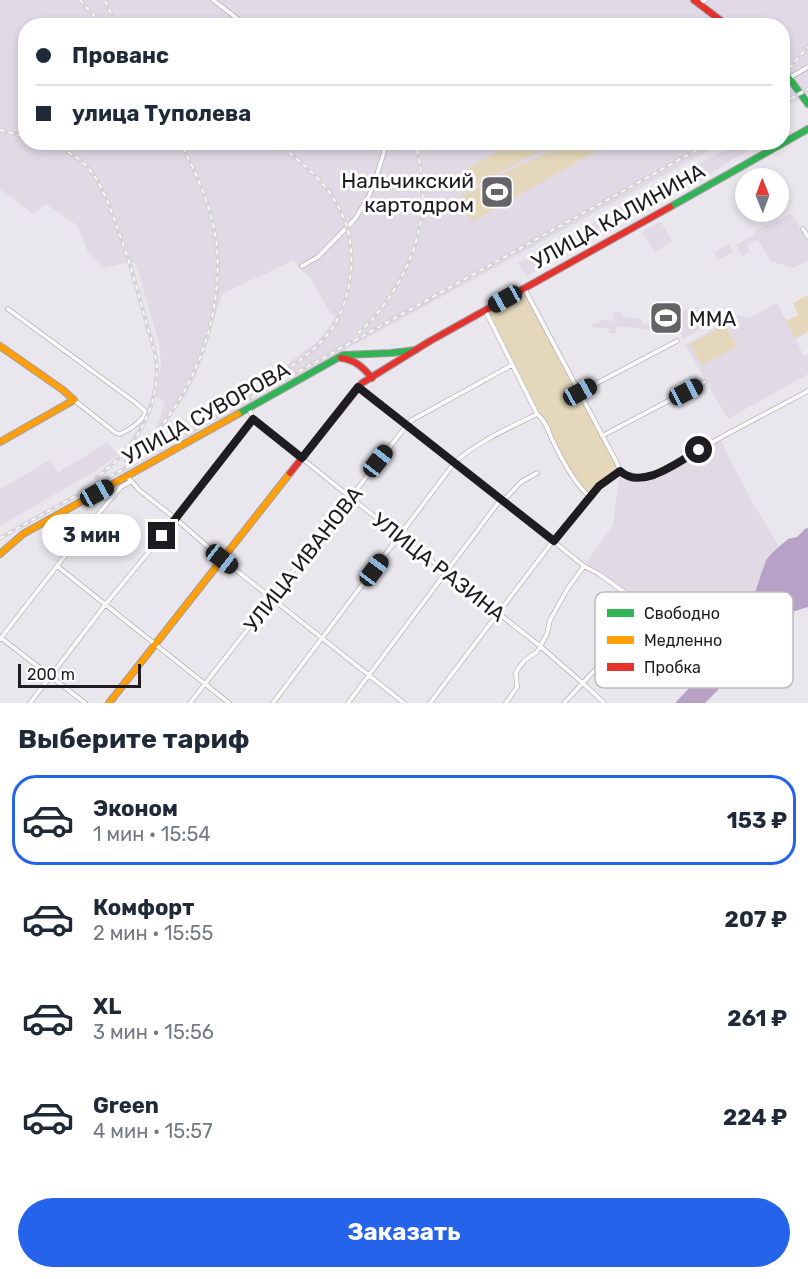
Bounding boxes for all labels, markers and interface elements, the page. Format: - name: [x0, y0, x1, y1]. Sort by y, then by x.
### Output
- text: Прованс: [72, 42, 169, 69]
- text: улица Туполева: [72, 100, 251, 127]
- street label: УЛИЦА КАЛИНИНА: [527, 158, 709, 274]
- place label: Нальчикский картодром: [341, 168, 474, 217]
- north arrow: [735, 168, 789, 222]
- map controls: [735, 168, 789, 222]
- sports icon: Нальчикский картодром: [479, 174, 515, 210]
- car: [485, 282, 525, 316]
- sports icon: MMA: [648, 300, 684, 336]
- place label: MMA: [689, 306, 736, 331]
- street label: УЛИЦА СУВОРОВА: [118, 357, 294, 469]
- car: [560, 375, 600, 409]
- car: [666, 376, 706, 408]
- route start: [685, 436, 712, 463]
- car: [360, 441, 396, 481]
- car: [77, 476, 117, 510]
- street label: УЛИЦА ИВАНОВА: [238, 481, 368, 637]
- street label: УЛИЦА РАЗИНА: [367, 507, 511, 627]
- callout: 3 мин: [42, 515, 141, 557]
- route end: [148, 522, 175, 549]
- text: 3 мин: [63, 523, 120, 547]
- car: [202, 541, 242, 577]
- car: [356, 550, 392, 590]
- legend: [595, 592, 793, 688]
- text: Свободно: [644, 604, 720, 623]
- text: Медленно: [644, 631, 722, 650]
- text: Пробка: [644, 658, 701, 677]
- scale bar: [18, 661, 141, 688]
- text: 200 m: [27, 665, 75, 684]
- text: Выберите тариф: [18, 723, 249, 755]
- icon: car: [21, 793, 75, 847]
- text: Эконом: [93, 795, 178, 822]
- text: 153 ₽: [727, 807, 787, 834]
- text: 1 мин · 15:54: [93, 822, 211, 846]
- icon: car: [21, 892, 75, 946]
- text: Комфорт: [93, 894, 194, 921]
- text: 207 ₽: [725, 906, 787, 933]
- text: 2 мин · 15:55: [93, 921, 213, 945]
- icon: car: [21, 991, 75, 1045]
- text: XL: [93, 993, 121, 1020]
- text: 261 ₽: [727, 1005, 787, 1032]
- text: 3 мин · 15:56: [93, 1020, 214, 1044]
- icon: car: [21, 1090, 75, 1144]
- text: Green: [93, 1092, 159, 1119]
- text: 224 ₽: [723, 1104, 787, 1131]
- text: 4 мин · 15:57: [93, 1119, 212, 1143]
- button: Заказать: [18, 1198, 790, 1267]

